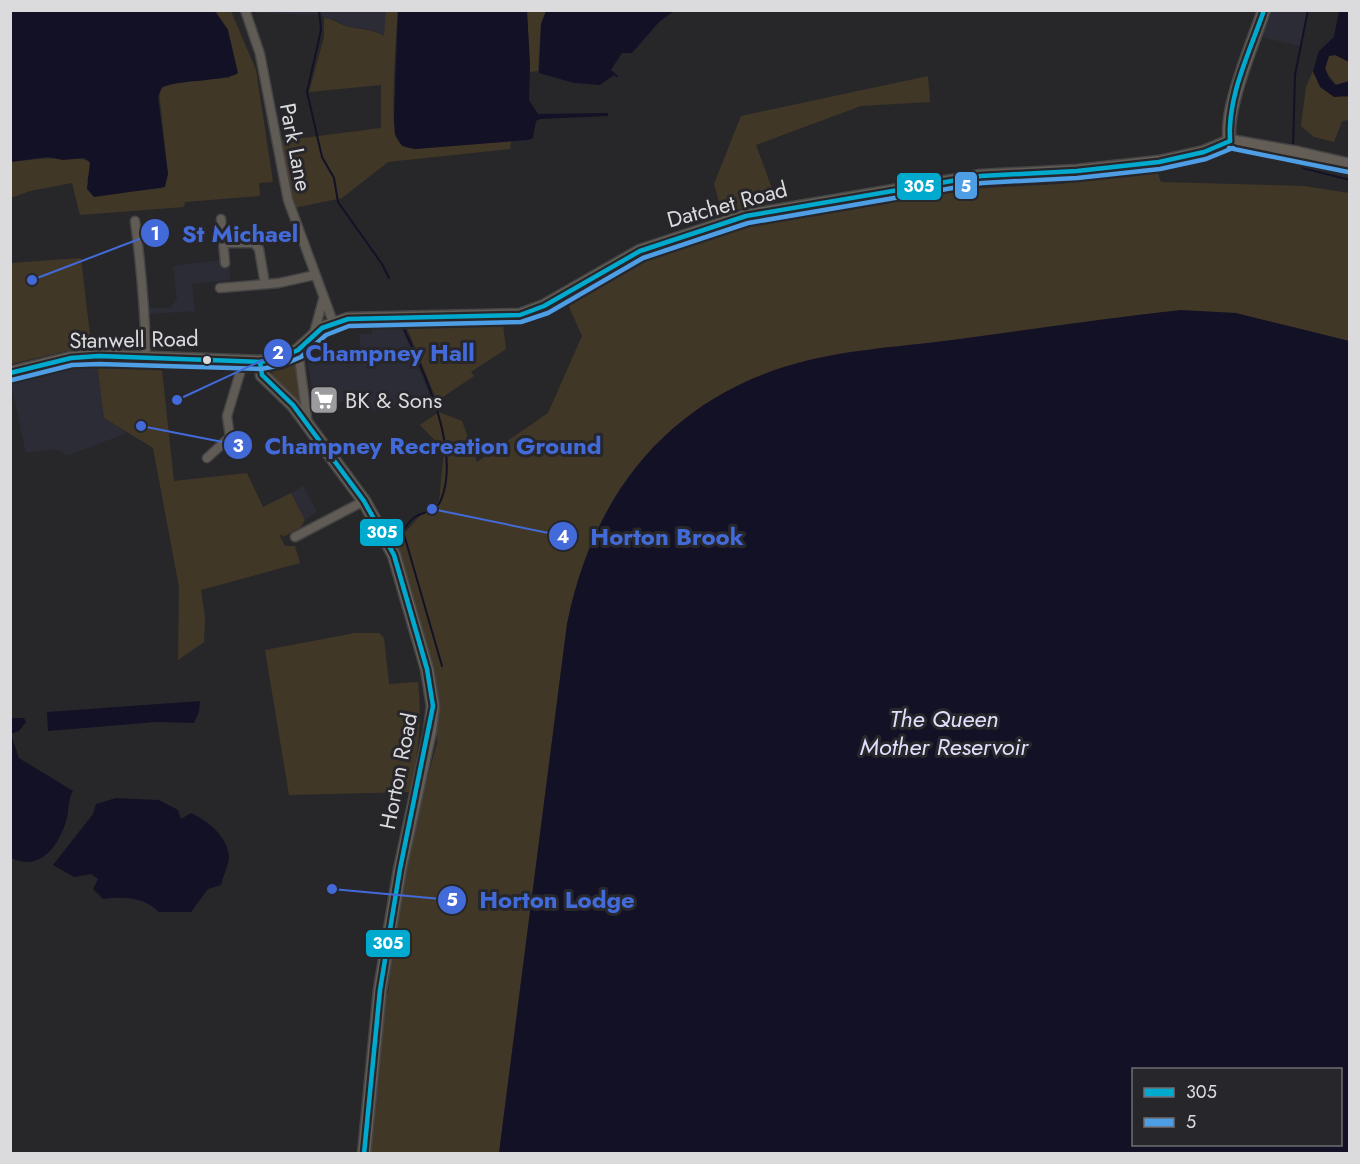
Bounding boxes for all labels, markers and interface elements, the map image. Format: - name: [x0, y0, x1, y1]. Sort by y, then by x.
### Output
- street label: Park Lane: [272, 100, 320, 194]
- line badge: 5: [954, 171, 978, 200]
- line badge: 305: [896, 172, 942, 201]
- street label: Datchet Road: [663, 173, 791, 235]
- text: 305: [904, 175, 934, 198]
- text: 5: [961, 175, 971, 198]
- callout: St Michael: [140, 212, 310, 254]
- text: St Michael: [182, 216, 298, 251]
- text: 1: [150, 221, 160, 247]
- street label: Stanwell Road: [69, 322, 199, 356]
- callout: Champney Hall: [263, 332, 487, 374]
- text: Champney Hall: [305, 335, 475, 370]
- text: 2: [272, 340, 284, 366]
- unlabelled marker: [201, 354, 213, 366]
- supermarket icon: BK & Sons: [308, 384, 340, 416]
- place label: BK & Sons: [345, 384, 442, 416]
- callout: Champney Recreation Ground: [223, 424, 614, 466]
- text: Champney Recreation Ground: [264, 428, 602, 463]
- text: 3: [232, 433, 244, 459]
- callout: Horton Brook: [548, 515, 755, 557]
- line badge: 305: [359, 518, 404, 547]
- text: Horton Brook: [590, 519, 744, 554]
- text: 305: [367, 521, 397, 544]
- text: 4: [557, 524, 569, 550]
- water label: The Queen Mother Reservoir: [860, 701, 1030, 764]
- street label: Horton Road: [371, 710, 425, 832]
- callout: Horton Lodge: [437, 879, 647, 921]
- text: Horton Lodge: [479, 882, 635, 917]
- text: 5: [446, 887, 458, 913]
- line badge: 305: [365, 929, 411, 958]
- text: 305: [373, 932, 403, 955]
- legend: [1132, 1068, 1342, 1146]
- text: 305: [1186, 1079, 1217, 1105]
- text: 5: [1186, 1109, 1196, 1135]

